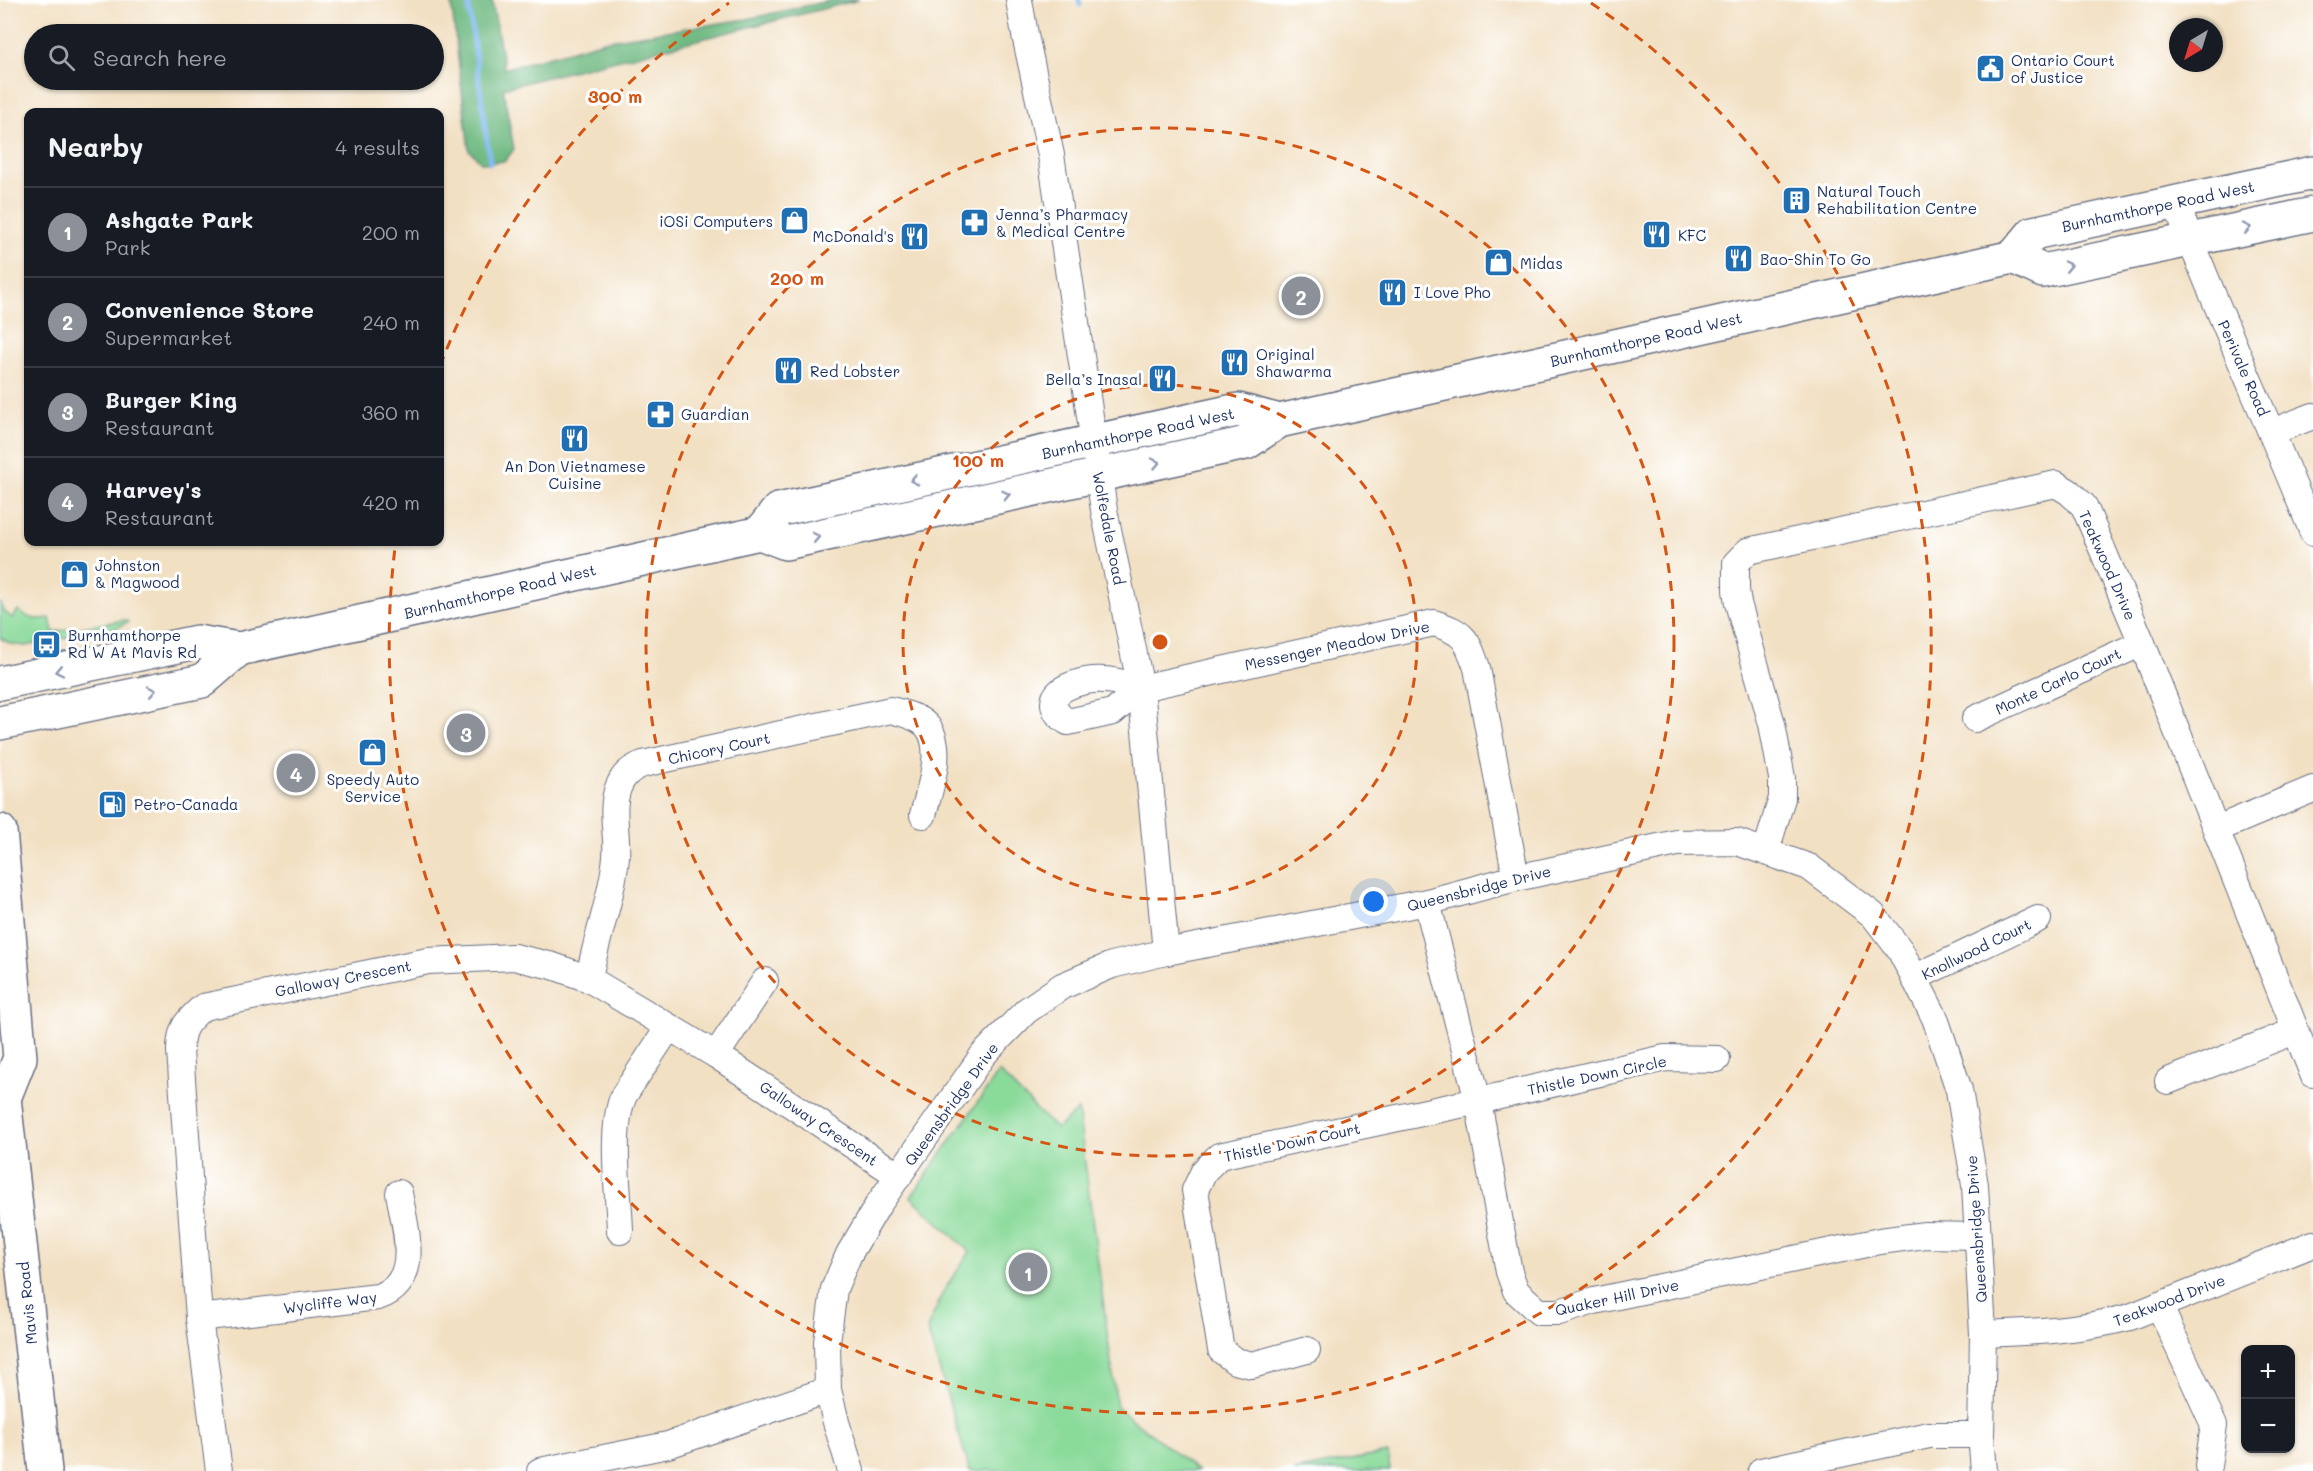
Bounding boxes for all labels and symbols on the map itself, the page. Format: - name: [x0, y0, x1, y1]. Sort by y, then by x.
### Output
- north arrow: [2169, 18, 2223, 72]
- place label: Ontario Court of Justice: [2011, 50, 2115, 87]
- public building icon: Ontario Court of Justice: [1974, 53, 2006, 85]
- text: 300 m: [588, 84, 642, 108]
- street label: Burnhamthorpe Road West: [2060, 176, 2256, 236]
- place label: Natural Touch Rehabilitation Centre: [1817, 181, 1977, 218]
- building icon: Natural Touch Rehabilitation Centre: [1780, 184, 1812, 216]
- place label: Jenna’s Pharmacy & Medical Centre: [996, 204, 1128, 241]
- shop icon: iOSi Computers: [778, 205, 810, 237]
- pharmacy icon: Jenna’s Pharmacy & Medical Centre: [959, 207, 991, 239]
- place label: iOSi Computers: [659, 211, 773, 231]
- restaurant icon: KFC: [1641, 219, 1673, 251]
- restaurant icon: McDonald's: [899, 220, 931, 252]
- one-way arrow: [2242, 222, 2252, 235]
- place label: KFC: [1678, 225, 1706, 245]
- place label: McDonald's: [812, 226, 894, 246]
- restaurant icon: Bao-Shin To Go: [1723, 243, 1755, 275]
- shop icon: Midas: [1483, 247, 1515, 279]
- place label: Bao-Shin To Go: [1760, 249, 1871, 269]
- place label: Midas: [1520, 253, 1563, 273]
- one-way arrow: [2063, 260, 2073, 273]
- text: 200 m: [770, 266, 824, 290]
- pin: 2: [1282, 274, 1320, 318]
- restaurant icon: I Love Pho: [1377, 276, 1409, 308]
- place label: I Love Pho: [1414, 282, 1491, 302]
- street label: Burnhamthorpe Road West: [1548, 307, 1744, 371]
- street label: Perivale Road: [2214, 317, 2274, 419]
- place label: Original Shawarma: [1256, 344, 1332, 381]
- restaurant icon: Original Shawarma: [1219, 347, 1251, 379]
- restaurant icon: Red Lobster: [773, 355, 805, 387]
- place label: Red Lobster: [810, 361, 900, 381]
- restaurant icon: Bella’s Inasal: [1147, 363, 1179, 395]
- place label: Bella’s Inasal: [1046, 369, 1142, 389]
- pharmacy icon: Guardian: [644, 398, 676, 430]
- street label: Burnhamthorpe Road West: [1040, 403, 1236, 463]
- place label: Guardian: [681, 404, 749, 424]
- restaurant icon: An Don Vietnamese Cuisine: [559, 423, 591, 455]
- text: 100 m: [952, 448, 1004, 472]
- place label: An Don Vietnamese Cuisine: [504, 456, 646, 493]
- one-way arrow: [1151, 457, 1161, 470]
- street label: Wolfedale Road: [1088, 470, 1130, 586]
- one-way arrow: [909, 473, 919, 486]
- one-way arrow: [1001, 489, 1011, 502]
- street label: Teakwood Drive: [2075, 507, 2141, 623]
- one-way arrow: [811, 531, 821, 544]
- place label: Johnston & Magwood: [95, 555, 180, 592]
- shop icon: Johnston & Magwood: [58, 558, 90, 590]
- street label: Burnhamthorpe Road West: [402, 559, 598, 623]
- street label: Messenger Meadow Drive: [1243, 616, 1431, 674]
- place label: Burnhamthorpe Rd W At Mavis Rd: [68, 625, 197, 662]
- bus stop icon: Burnhamthorpe Rd W At Mavis Rd: [31, 628, 63, 660]
- centre of rings: [1150, 632, 1170, 652]
- street label: Monte Carlo Court: [1992, 643, 2124, 719]
- one-way arrow: [54, 664, 64, 677]
- one-way arrow: [147, 686, 157, 699]
- pin: 3: [446, 710, 486, 756]
- street label: Chicory Court: [666, 727, 772, 769]
- shop icon: Speedy Auto Service: [357, 736, 389, 768]
- pin: 4: [276, 750, 316, 796]
- place label: Speedy Auto Service: [327, 769, 419, 806]
- fuel station icon: Petro-Canada: [97, 788, 129, 820]
- place label: Petro-Canada: [134, 794, 238, 814]
- street label: Queensbridge Drive: [1405, 860, 1553, 916]
- your location: [1359, 887, 1388, 916]
- street label: Knollwood Court: [1918, 914, 2034, 984]
- street label: Galloway Crescent: [273, 955, 413, 1001]
- street label: Queensbridge Drive: [899, 1038, 1003, 1170]
- street label: Thistle Down Circle: [1526, 1050, 1668, 1100]
- street label: Galloway Crescent: [756, 1076, 882, 1170]
- street label: Thistle Down Court: [1222, 1118, 1362, 1166]
- street label: Queensbridge Drive: [1961, 1155, 1991, 1303]
- pin: 1: [1008, 1250, 1048, 1294]
- street label: Mavis Road: [13, 1261, 41, 1345]
- street label: Teakwood Drive: [2110, 1269, 2228, 1331]
- street label: Quaker Hill Drive: [1553, 1274, 1681, 1320]
- street label: Wycliffe Way: [282, 1286, 378, 1318]

